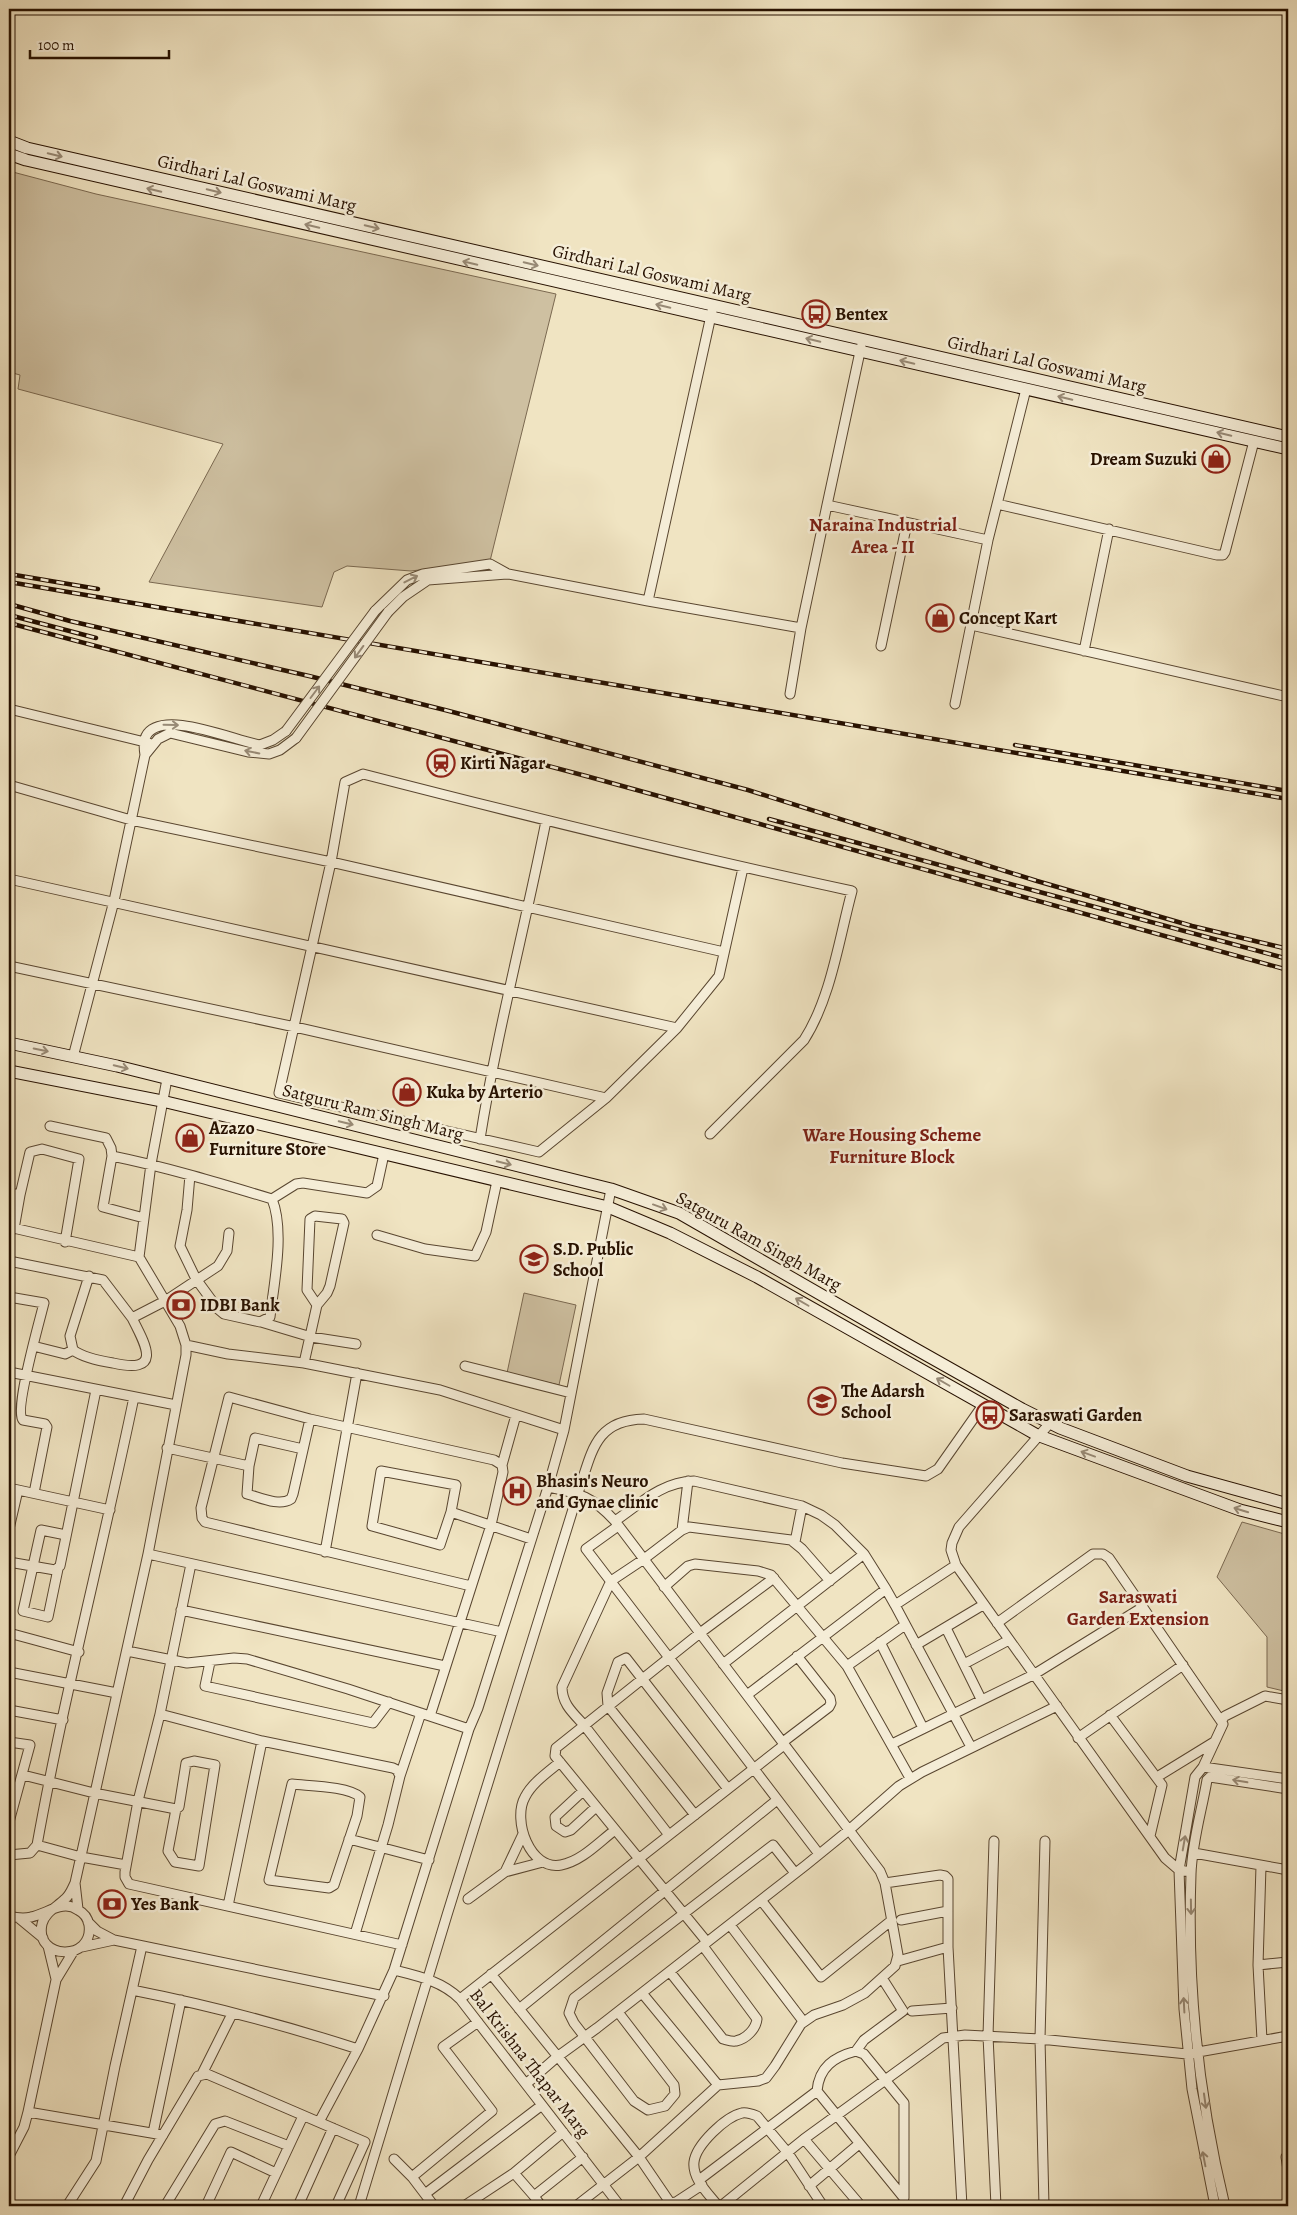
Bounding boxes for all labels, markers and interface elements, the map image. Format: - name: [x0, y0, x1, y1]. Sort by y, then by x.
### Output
- scale bar: [30, 28, 169, 60]
- text: 100 m: [38, 35, 75, 55]
- street label: Girdhari Lal Goswami Marg: [155, 148, 359, 218]
- one-way arrow: [47, 151, 63, 160]
- one-way arrow: [146, 185, 162, 194]
- one-way arrow: [205, 187, 221, 196]
- one-way arrow: [305, 221, 321, 230]
- one-way arrow: [364, 223, 380, 232]
- street label: Girdhari Lal Goswami Marg: [550, 238, 754, 308]
- one-way arrow: [463, 258, 479, 267]
- one-way arrow: [522, 259, 538, 269]
- bus stop icon: Bentex: [801, 299, 831, 329]
- one-way arrow: [656, 301, 672, 310]
- place label: Bentex: [835, 302, 888, 326]
- street label: Girdhari Lal Goswami Marg: [945, 329, 1149, 399]
- one-way arrow: [805, 335, 821, 344]
- one-way arrow: [899, 357, 915, 366]
- one-way arrow: [1058, 393, 1074, 402]
- one-way arrow: [1216, 429, 1232, 438]
- shop icon: Dream Suzuki: [1201, 444, 1231, 474]
- place label: Dream Suzuki: [1090, 447, 1197, 471]
- district label: Naraina Industrial Area - II: [809, 512, 957, 560]
- one-way arrow: [403, 574, 418, 583]
- shop icon: Concept Kart: [925, 603, 955, 633]
- place label: Concept Kart: [959, 606, 1058, 630]
- one-way arrow: [354, 645, 365, 658]
- one-way arrow: [310, 685, 320, 699]
- one-way arrow: [162, 720, 178, 729]
- one-way arrow: [244, 747, 260, 757]
- station icon: Kirti Nagar: [426, 748, 456, 778]
- place label: Kirti Nagar: [460, 751, 546, 775]
- one-way arrow: [32, 1046, 48, 1055]
- one-way arrow: [112, 1063, 128, 1072]
- shop icon: Kuka by Arterio: [392, 1077, 422, 1107]
- street label: Satguru Ram Singh Marg: [280, 1078, 466, 1146]
- place label: Kuka by Arterio: [426, 1080, 543, 1104]
- place label: Azazo Furniture Store: [208, 1116, 326, 1161]
- one-way arrow: [338, 1119, 354, 1128]
- district label: Ware Housing Scheme Furniture Block: [802, 1122, 982, 1170]
- shop icon: Azazo Furniture Store: [175, 1123, 205, 1153]
- one-way arrow: [495, 1158, 511, 1168]
- street label: Satguru Ram Singh Marg: [672, 1185, 846, 1297]
- one-way arrow: [652, 1203, 667, 1212]
- place label: S.D. Public School: [553, 1237, 634, 1282]
- school or university icon: S.D. Public School: [519, 1244, 549, 1274]
- bank icon: IDBI Bank: [166, 1290, 196, 1320]
- place label: IDBI Bank: [200, 1293, 280, 1317]
- one-way arrow: [794, 1297, 809, 1307]
- one-way arrow: [936, 1377, 951, 1387]
- place label: The Adarsh School: [841, 1379, 925, 1424]
- school or university icon: The Adarsh School: [807, 1386, 837, 1416]
- bus stop icon: Saraswati Garden: [975, 1400, 1005, 1430]
- place label: Saraswati Garden: [1009, 1403, 1142, 1427]
- one-way arrow: [1081, 1449, 1097, 1458]
- place label: Bhasin's Neuro and Gynae clinic: [536, 1469, 659, 1514]
- hospital icon: Bhasin's Neuro and Gynae clinic: [502, 1476, 532, 1506]
- one-way arrow: [1233, 1504, 1249, 1514]
- district label: Saraswati Garden Extension: [1067, 1584, 1209, 1632]
- one-way arrow: [1233, 1775, 1249, 1785]
- one-way arrow: [1179, 1835, 1189, 1851]
- bank icon: Yes Bank: [97, 1889, 127, 1919]
- place label: Yes Bank: [130, 1892, 200, 1916]
- one-way arrow: [1187, 1898, 1196, 1914]
- street label: Bal Krishna Thapar Marg: [464, 1984, 596, 2142]
- one-way arrow: [1179, 1997, 1188, 2013]
- one-way arrow: [1200, 2092, 1210, 2108]
- one-way arrow: [1199, 2151, 1209, 2167]

